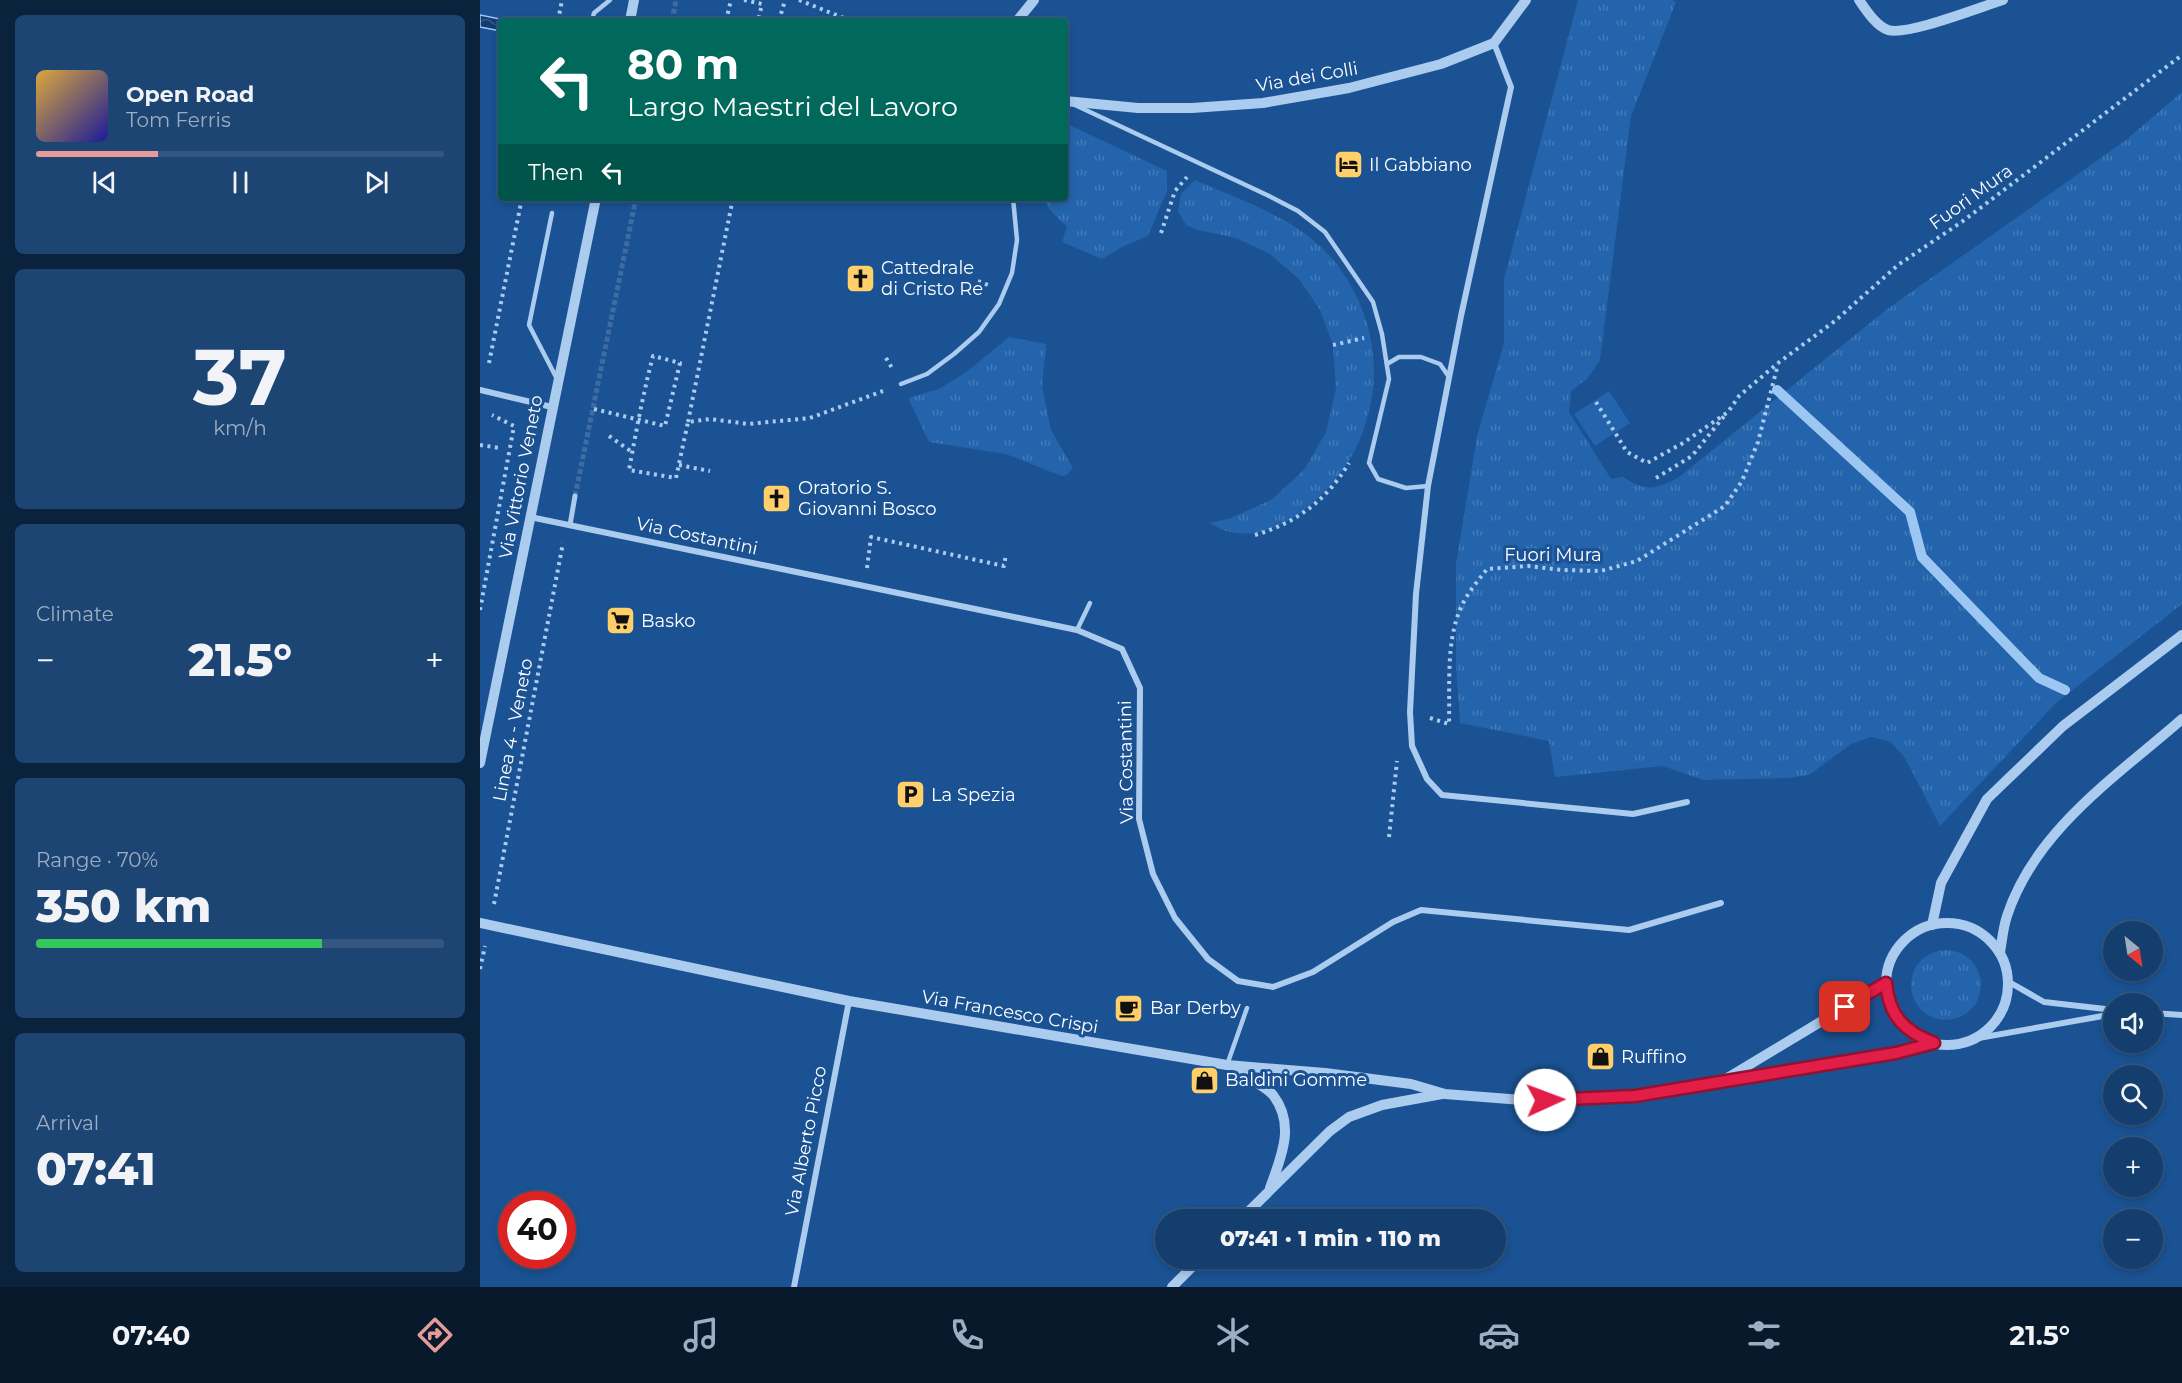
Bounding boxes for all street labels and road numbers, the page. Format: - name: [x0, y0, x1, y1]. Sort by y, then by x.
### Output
- street label: Via dei Colli: [1254, 57, 1360, 97]
- street label: Fuori Mura: [1925, 159, 2017, 235]
- street label: Via Vittorio Veneto: [494, 393, 548, 561]
- street label: Via Costantini: [634, 512, 760, 560]
- street label: Fuori Mura: [1504, 544, 1602, 566]
- street label: Linea 4 - Veneto: [488, 656, 538, 804]
- street label: Via Costantini: [1114, 700, 1138, 824]
- street label: Via Francesco Crispi: [920, 986, 1100, 1038]
- street label: Via Alberto Picco: [781, 1064, 831, 1218]

